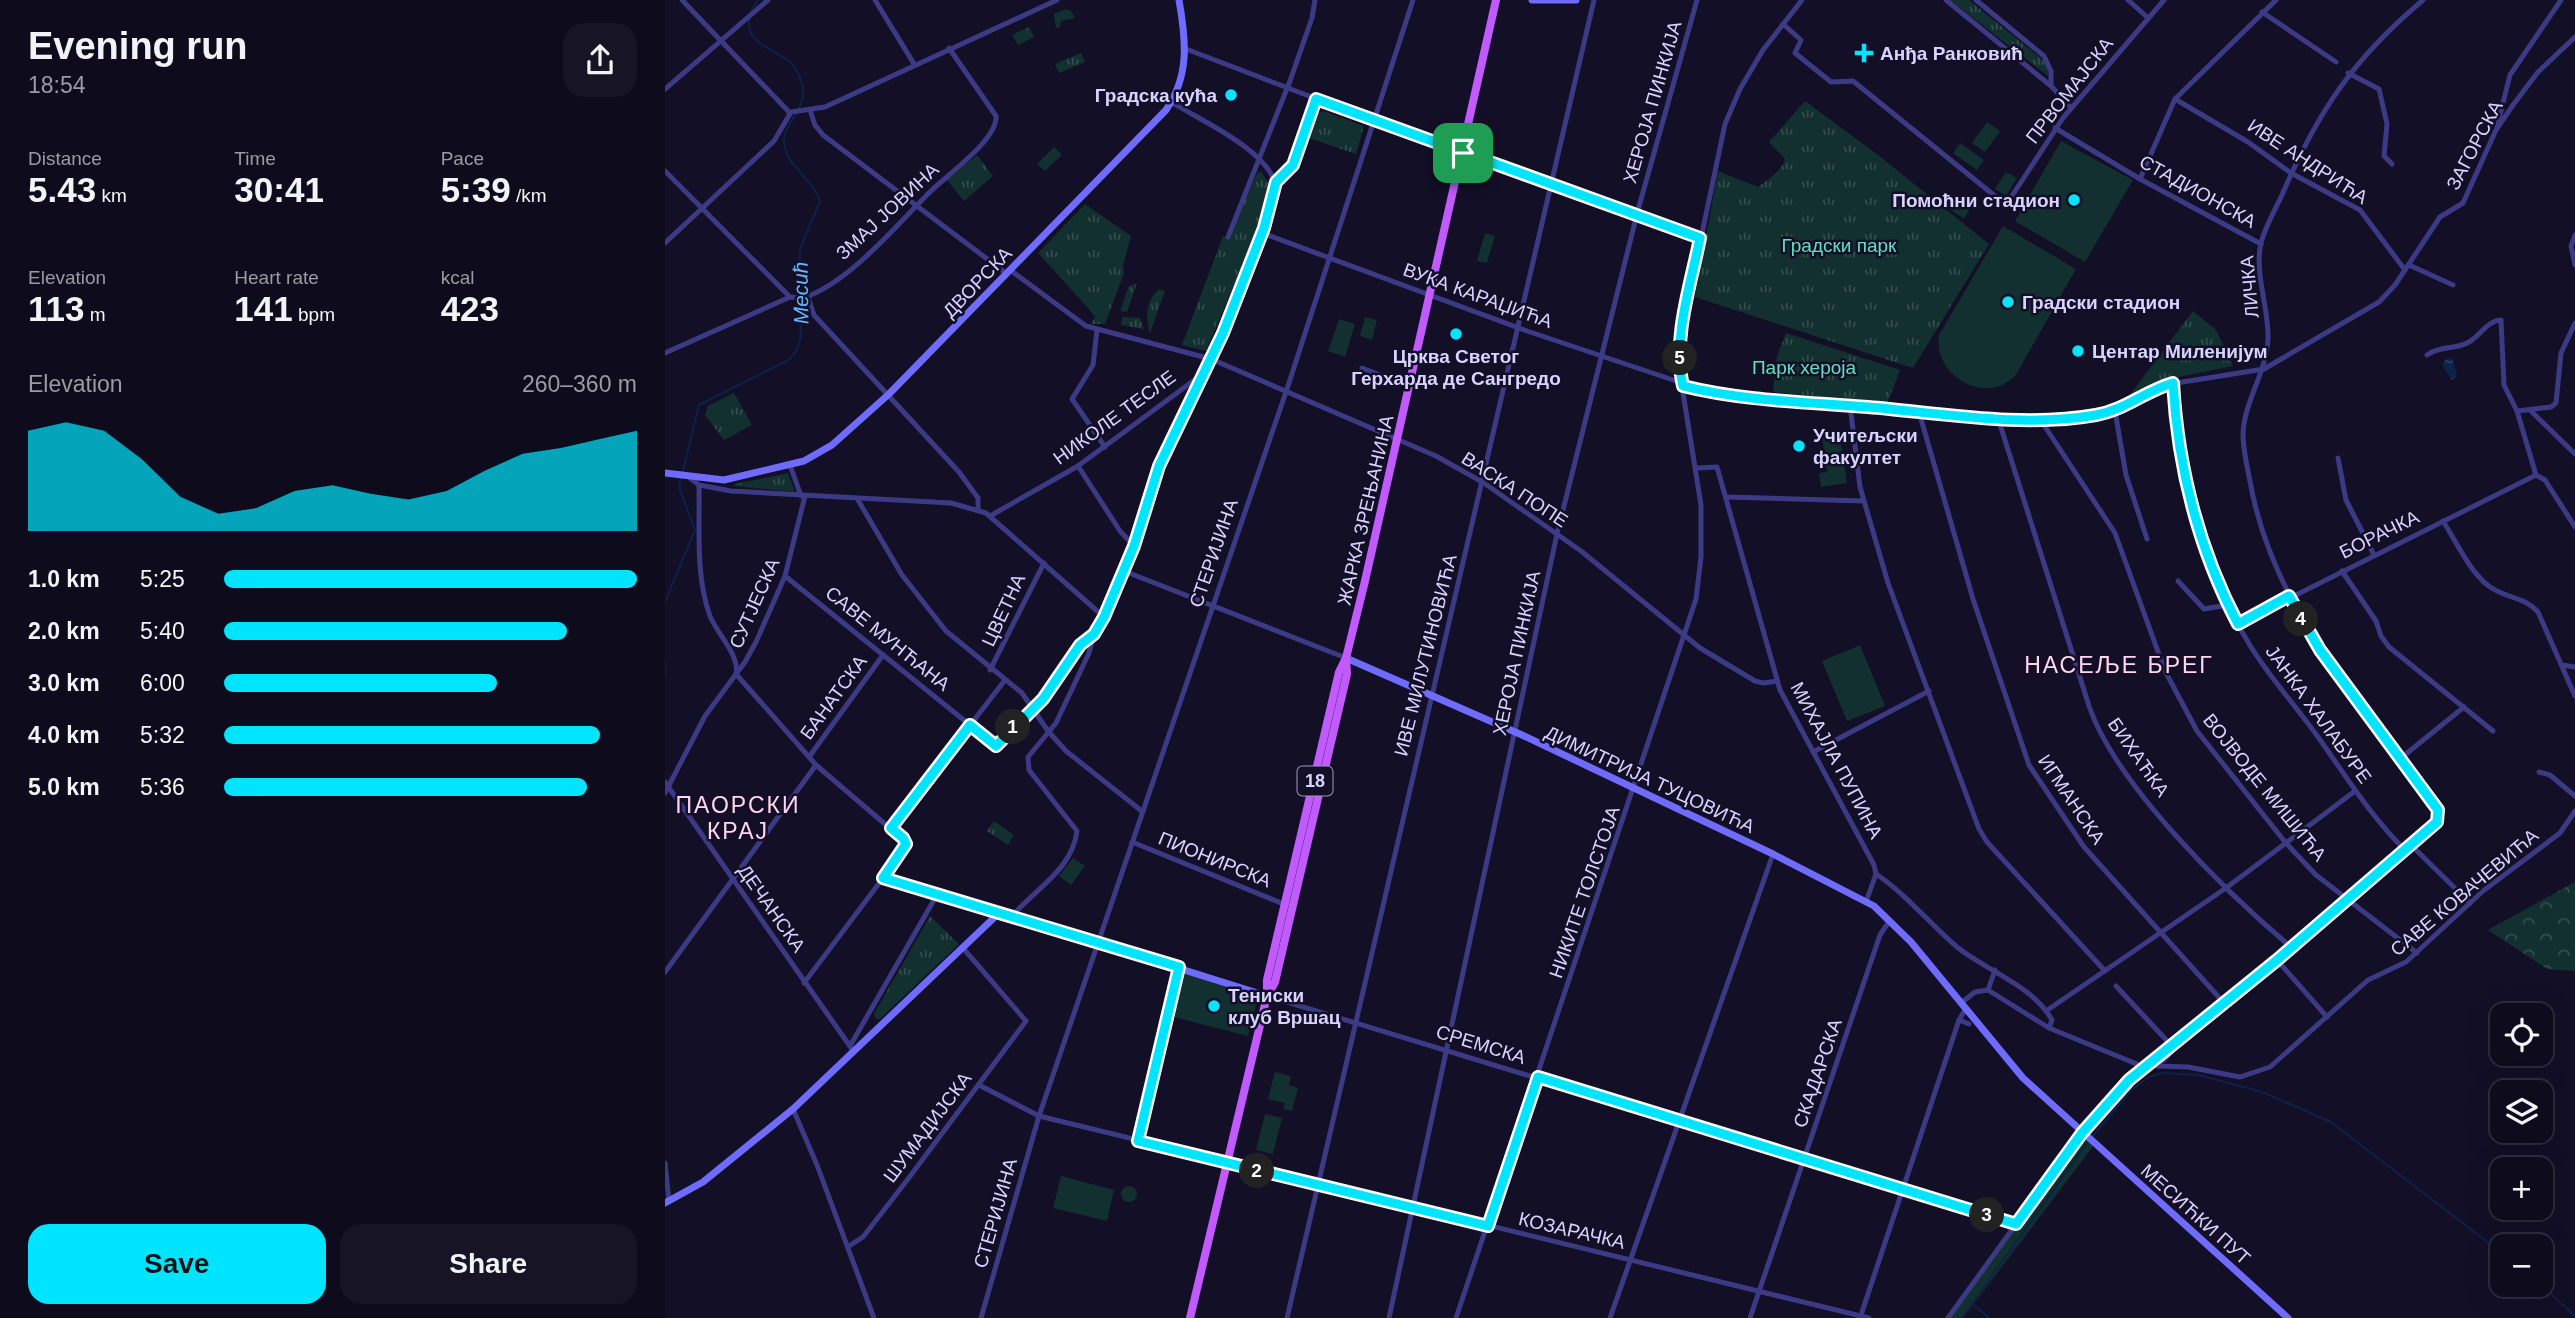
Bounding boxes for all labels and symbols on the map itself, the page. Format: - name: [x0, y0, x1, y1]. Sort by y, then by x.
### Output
- street label: ХЕРОЈА ПИНКИЈА: [1619, 18, 1686, 186]
- street label: ПРВОМАЈСКА: [2022, 33, 2117, 147]
- marker: Анђа Ранковић: [1854, 43, 1874, 63]
- place label: Анђа Ранковић: [1880, 43, 2023, 64]
- place label: Градска кућа: [1095, 85, 1217, 106]
- marker: Градска кућа: [1223, 87, 1239, 103]
- street label: ЗАГОРСКА: [2442, 97, 2507, 193]
- street label: ИВЕ АНДРИЋА: [2244, 115, 2372, 208]
- pin: [1433, 123, 1493, 183]
- street label: СТАДИОНСКА: [2136, 151, 2260, 232]
- street label: ЗМАЈ ЈОВИНА: [832, 159, 943, 264]
- place label: Помоћни стадион: [1892, 190, 2060, 211]
- marker: Помоћни стадион: [2066, 192, 2082, 208]
- park label: Градски парк: [1782, 235, 1897, 256]
- street label: ДВОРСКА: [939, 243, 1016, 322]
- street label: ЛИЧКА: [2236, 255, 2263, 319]
- street label: ВУКА КАРАЏИЋА: [1400, 259, 1556, 332]
- water label: Месић: [788, 261, 813, 325]
- place label: Градски стадион: [2022, 292, 2180, 313]
- marker: Градски стадион: [2000, 294, 2016, 310]
- marker: Црква Светог Герхарда де Сангредо: [1448, 326, 1464, 342]
- pin: 5: [1663, 340, 1697, 376]
- place label: Центар Миленијум: [2092, 341, 2268, 362]
- marker: Центар Миленијум: [2070, 343, 2086, 359]
- place label: Црква Светог Герхарда де Сангредо: [1351, 346, 1561, 389]
- park label: Парк хероја: [1752, 357, 1857, 378]
- street label: НИКОЛЕ ТЕСЛЕ: [1049, 366, 1179, 469]
- street label: ЖАРКА ЗРЕЊАНИНА: [1333, 413, 1398, 607]
- place label: Учитељски факултет: [1813, 425, 1918, 468]
- marker: Учитељски факултет: [1791, 438, 1807, 454]
- street label: ВАСКА ПОПЕ: [1458, 447, 1572, 531]
- street label: СТЕРИЈИНА: [1185, 496, 1242, 610]
- street label: БОРАЧКА: [2336, 506, 2423, 563]
- street label: ИВЕ МИЛУТИНОВИЋА: [1390, 552, 1461, 758]
- street label: СУТЈЕСКА: [725, 555, 784, 652]
- street label: ХЕРОЈА ПИНКИЈА: [1489, 569, 1544, 737]
- street label: ЦВЕТНА: [978, 570, 1029, 650]
- street label: САВЕ МУНЋАНА: [821, 582, 954, 695]
- pin: 4: [2283, 602, 2319, 636]
- street label: ЈАНКА ХАЛАБУРЕ: [2262, 641, 2376, 787]
- street label: БАНАТСКА: [796, 651, 871, 743]
- district label: НАСЕЉЕ БРЕГ: [2024, 652, 2214, 678]
- street label: МИХАЈЛА ПУПИНА: [1786, 678, 1887, 842]
- pin: 1: [995, 710, 1031, 744]
- street label: ВОЈВОДЕ МИШИЋА: [2199, 710, 2331, 865]
- street label: БИХАЋКА: [2104, 714, 2174, 801]
- street label: ДИМИТРИЈА ТУЦОВИЋА: [1542, 722, 1758, 837]
- street label: ИГМАНСКА: [2034, 751, 2109, 848]
- road number: 18: [1297, 766, 1333, 796]
- district label: ПАОРСКИ КРАЈ: [676, 792, 800, 844]
- street label: НИКИТЕ ТОЛСТОЈА: [1545, 803, 1624, 981]
- street label: САВЕ КОВАЧЕВИЋА: [2386, 824, 2543, 960]
- street label: ПИОНИРСКА: [1156, 827, 1274, 892]
- street label: ДЕЧАНСКА: [734, 860, 810, 956]
- place label: Тениски клуб Вршац: [1228, 985, 1341, 1028]
- marker: Тениски клуб Вршац: [1206, 998, 1222, 1014]
- street label: СКАДАРСКА: [1789, 1016, 1846, 1130]
- street label: СРЕМСКА: [1434, 1021, 1528, 1068]
- street label: ШУМАДИЈСКА: [879, 1068, 976, 1186]
- pin: 2: [1239, 1154, 1275, 1188]
- street label: СТЕРИЈИНА: [970, 1155, 1021, 1270]
- street label: МЕСИЋКИ ПУТ: [2137, 1160, 2255, 1269]
- pin: 3: [1969, 1198, 2005, 1232]
- street label: КОЗАРАЧКА: [1517, 1208, 1628, 1253]

